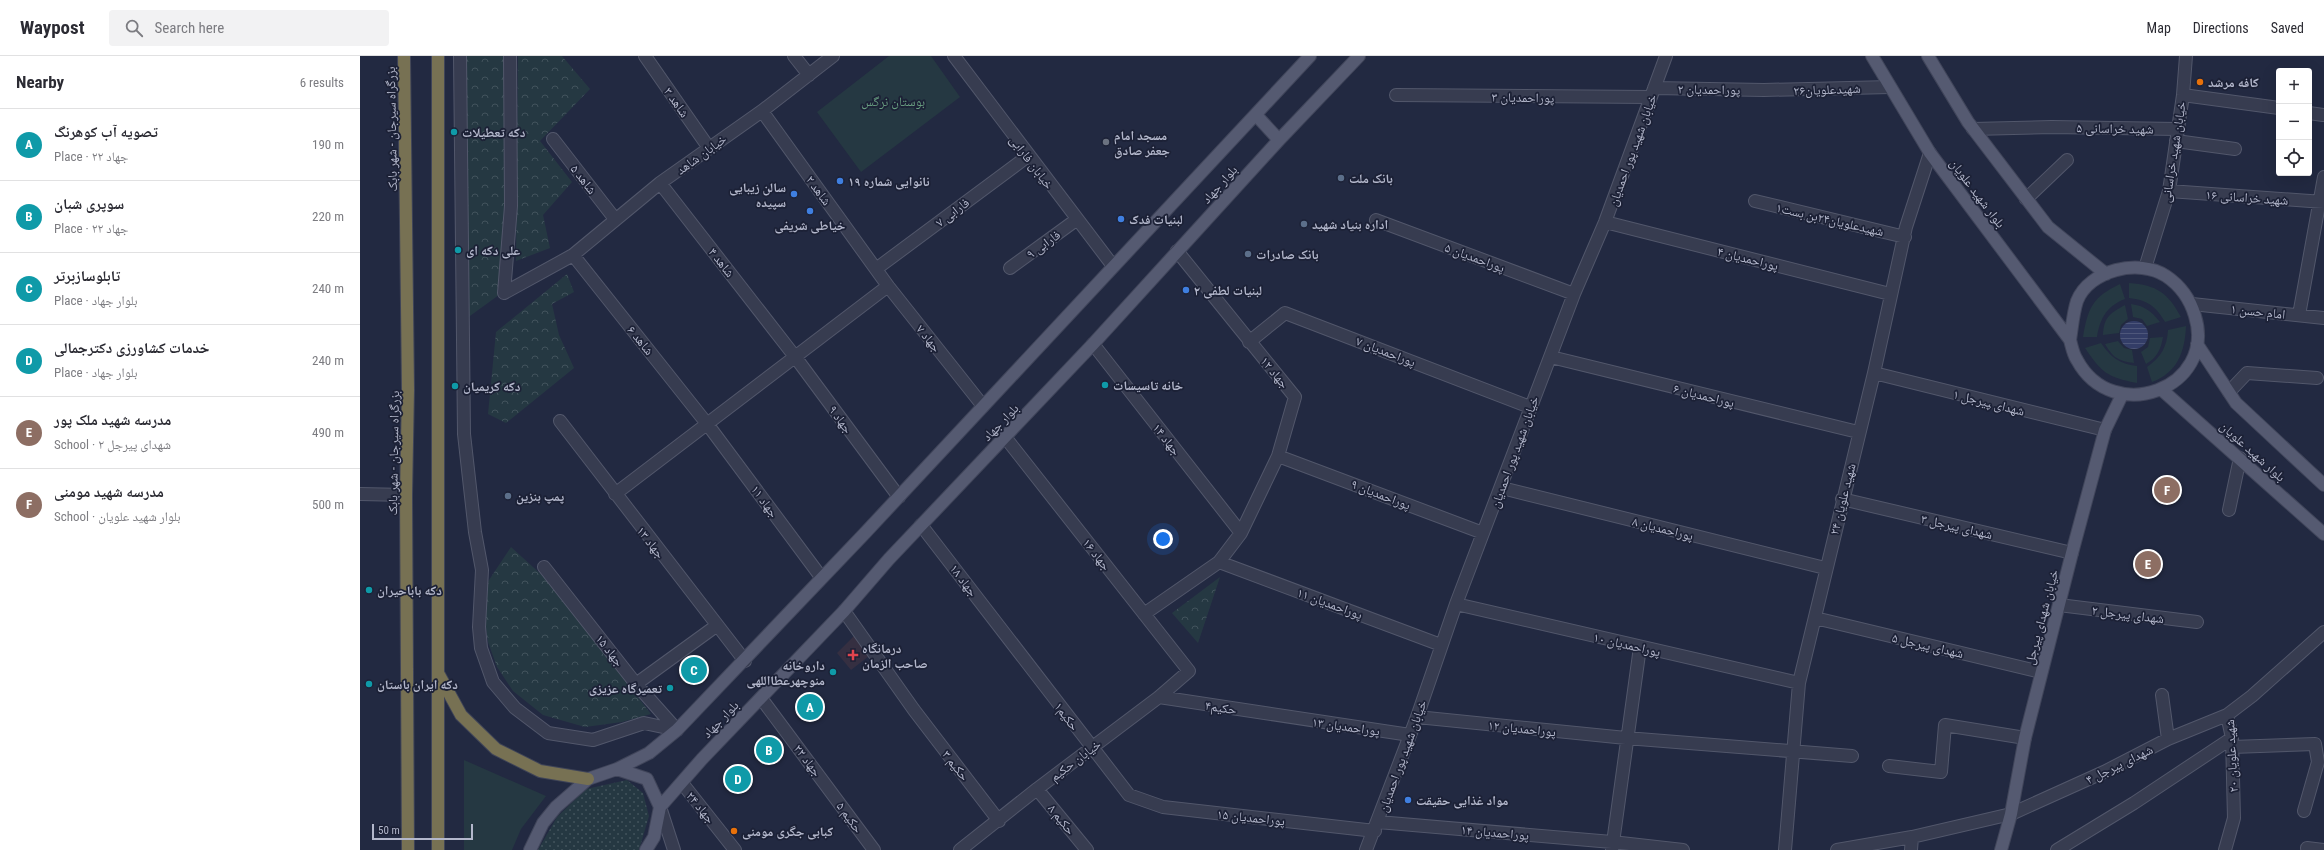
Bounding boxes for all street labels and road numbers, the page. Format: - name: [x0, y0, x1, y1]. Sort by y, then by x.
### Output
- street label: بزرگراه سیرجان - شهر بابک: [383, 66, 401, 192]
- street label: پوراحمدیان ۲: [1678, 81, 1741, 99]
- street label: شهیدعلویان۲۶: [1793, 81, 1861, 99]
- street label: شاهد ۳: [661, 84, 692, 120]
- street label: پوراحمدیان ۳: [1492, 89, 1555, 107]
- street label: خیابان شهید پور احمدیان: [1605, 92, 1661, 208]
- street label: خیابان شهید خراسانی: [2158, 101, 2190, 204]
- street label: شهید خراسانی ۵: [2076, 120, 2154, 138]
- street label: خیابان شاهد: [673, 131, 730, 178]
- street label: خیابان فارابی: [1006, 133, 1057, 193]
- street label: بلوار شهید علویان: [1946, 156, 2008, 231]
- street label: شاهد ۵: [567, 162, 600, 197]
- street label: بلوار جهاد: [1198, 162, 1241, 207]
- street label: شاهد ۲: [803, 172, 834, 208]
- street label: شهید خراسانی ۱۶: [2205, 187, 2289, 209]
- street label: فارابی ۷: [933, 195, 973, 231]
- street label: شهیدعلویان۲۴بن بست۱: [1774, 200, 1885, 240]
- street label: فارابی ۹: [1023, 227, 1064, 263]
- street label: پوراحمدیان ۵: [1442, 240, 1507, 276]
- street label: پوراحمدیان ۴: [1715, 244, 1780, 274]
- street label: شاهد ۴: [705, 245, 738, 280]
- street label: امام حسن ۱: [2230, 301, 2286, 323]
- street label: جهاد ۷: [913, 322, 944, 355]
- street label: شاهد ۶: [624, 323, 657, 358]
- street label: پوراحمدیان ۷: [1353, 333, 1418, 371]
- street label: جهاد ۱۲: [1257, 353, 1292, 391]
- street label: پوراحمدیان ۶: [1671, 381, 1736, 411]
- street label: شهدای ‍‍‍‍‍‍پیرجل ۱: [1951, 386, 2026, 420]
- street label: بزرگراه سیرجان - شهر بابک: [385, 390, 403, 516]
- street label: خیابان شهید پور احمدیان: [1487, 394, 1543, 510]
- street label: بلوار جهاد: [979, 401, 1022, 445]
- street label: جهاد ۹: [825, 402, 856, 436]
- street label: بلوار شهید علویان: [2216, 418, 2288, 485]
- street label: جهاد ۱۴: [1149, 420, 1184, 458]
- street label: شهید علویان ۲۴: [1826, 462, 1860, 537]
- street label: پوراحمدیان ۹: [1348, 476, 1413, 514]
- street label: جهاد ۱۱: [748, 482, 781, 521]
- street label: شهدای پیرجل ۳: [1919, 511, 1994, 543]
- street label: پوراحمدیان ۸: [1630, 514, 1695, 544]
- street label: جهاد ۱۳: [633, 523, 668, 561]
- street label: جهاد ۱۶: [1079, 535, 1114, 573]
- street label: جهاد ۱۸: [947, 561, 981, 599]
- street label: خیابان شهدای پیرجل: [2022, 568, 2062, 667]
- street label: پوراحمدیان ۱۱: [1295, 585, 1365, 623]
- street label: شهدای پیرجل ۲: [2091, 603, 2165, 627]
- street label: پوراحمدیان ۱۰: [1592, 629, 1662, 661]
- street label: شهدای پیرجل ۵: [1890, 630, 1965, 662]
- street label: جهاد ۱۵: [592, 631, 627, 669]
- street label: بلوار جهاد: [699, 698, 742, 742]
- street label: حکیم۴: [1204, 698, 1238, 718]
- street label: خیابان شهید پور احمدیان: [1375, 698, 1431, 814]
- street label: حکیم۱: [1050, 699, 1082, 734]
- street label: پوراحمدیان ۱۳: [1311, 714, 1381, 740]
- street label: پوراحمدیان ۱۲: [1487, 717, 1557, 741]
- street label: شهید علویان ۲۰: [2222, 719, 2242, 793]
- street label: خیابان حکیم: [1047, 737, 1104, 785]
- street label: جهاد ۲۲: [791, 741, 825, 779]
- street label: شهدای پیرجل ۴: [2083, 742, 2156, 788]
- street label: حکیم ۳: [938, 747, 972, 784]
- street label: جهاد ۲۴: [683, 788, 718, 826]
- street label: حکیم ۵: [833, 799, 866, 836]
- street label: حکیم ۸: [1044, 801, 1078, 838]
- street label: پوراحمدیان ۱۵: [1216, 806, 1286, 830]
- street label: پوراحمدیان ۱۴: [1460, 822, 1530, 844]

